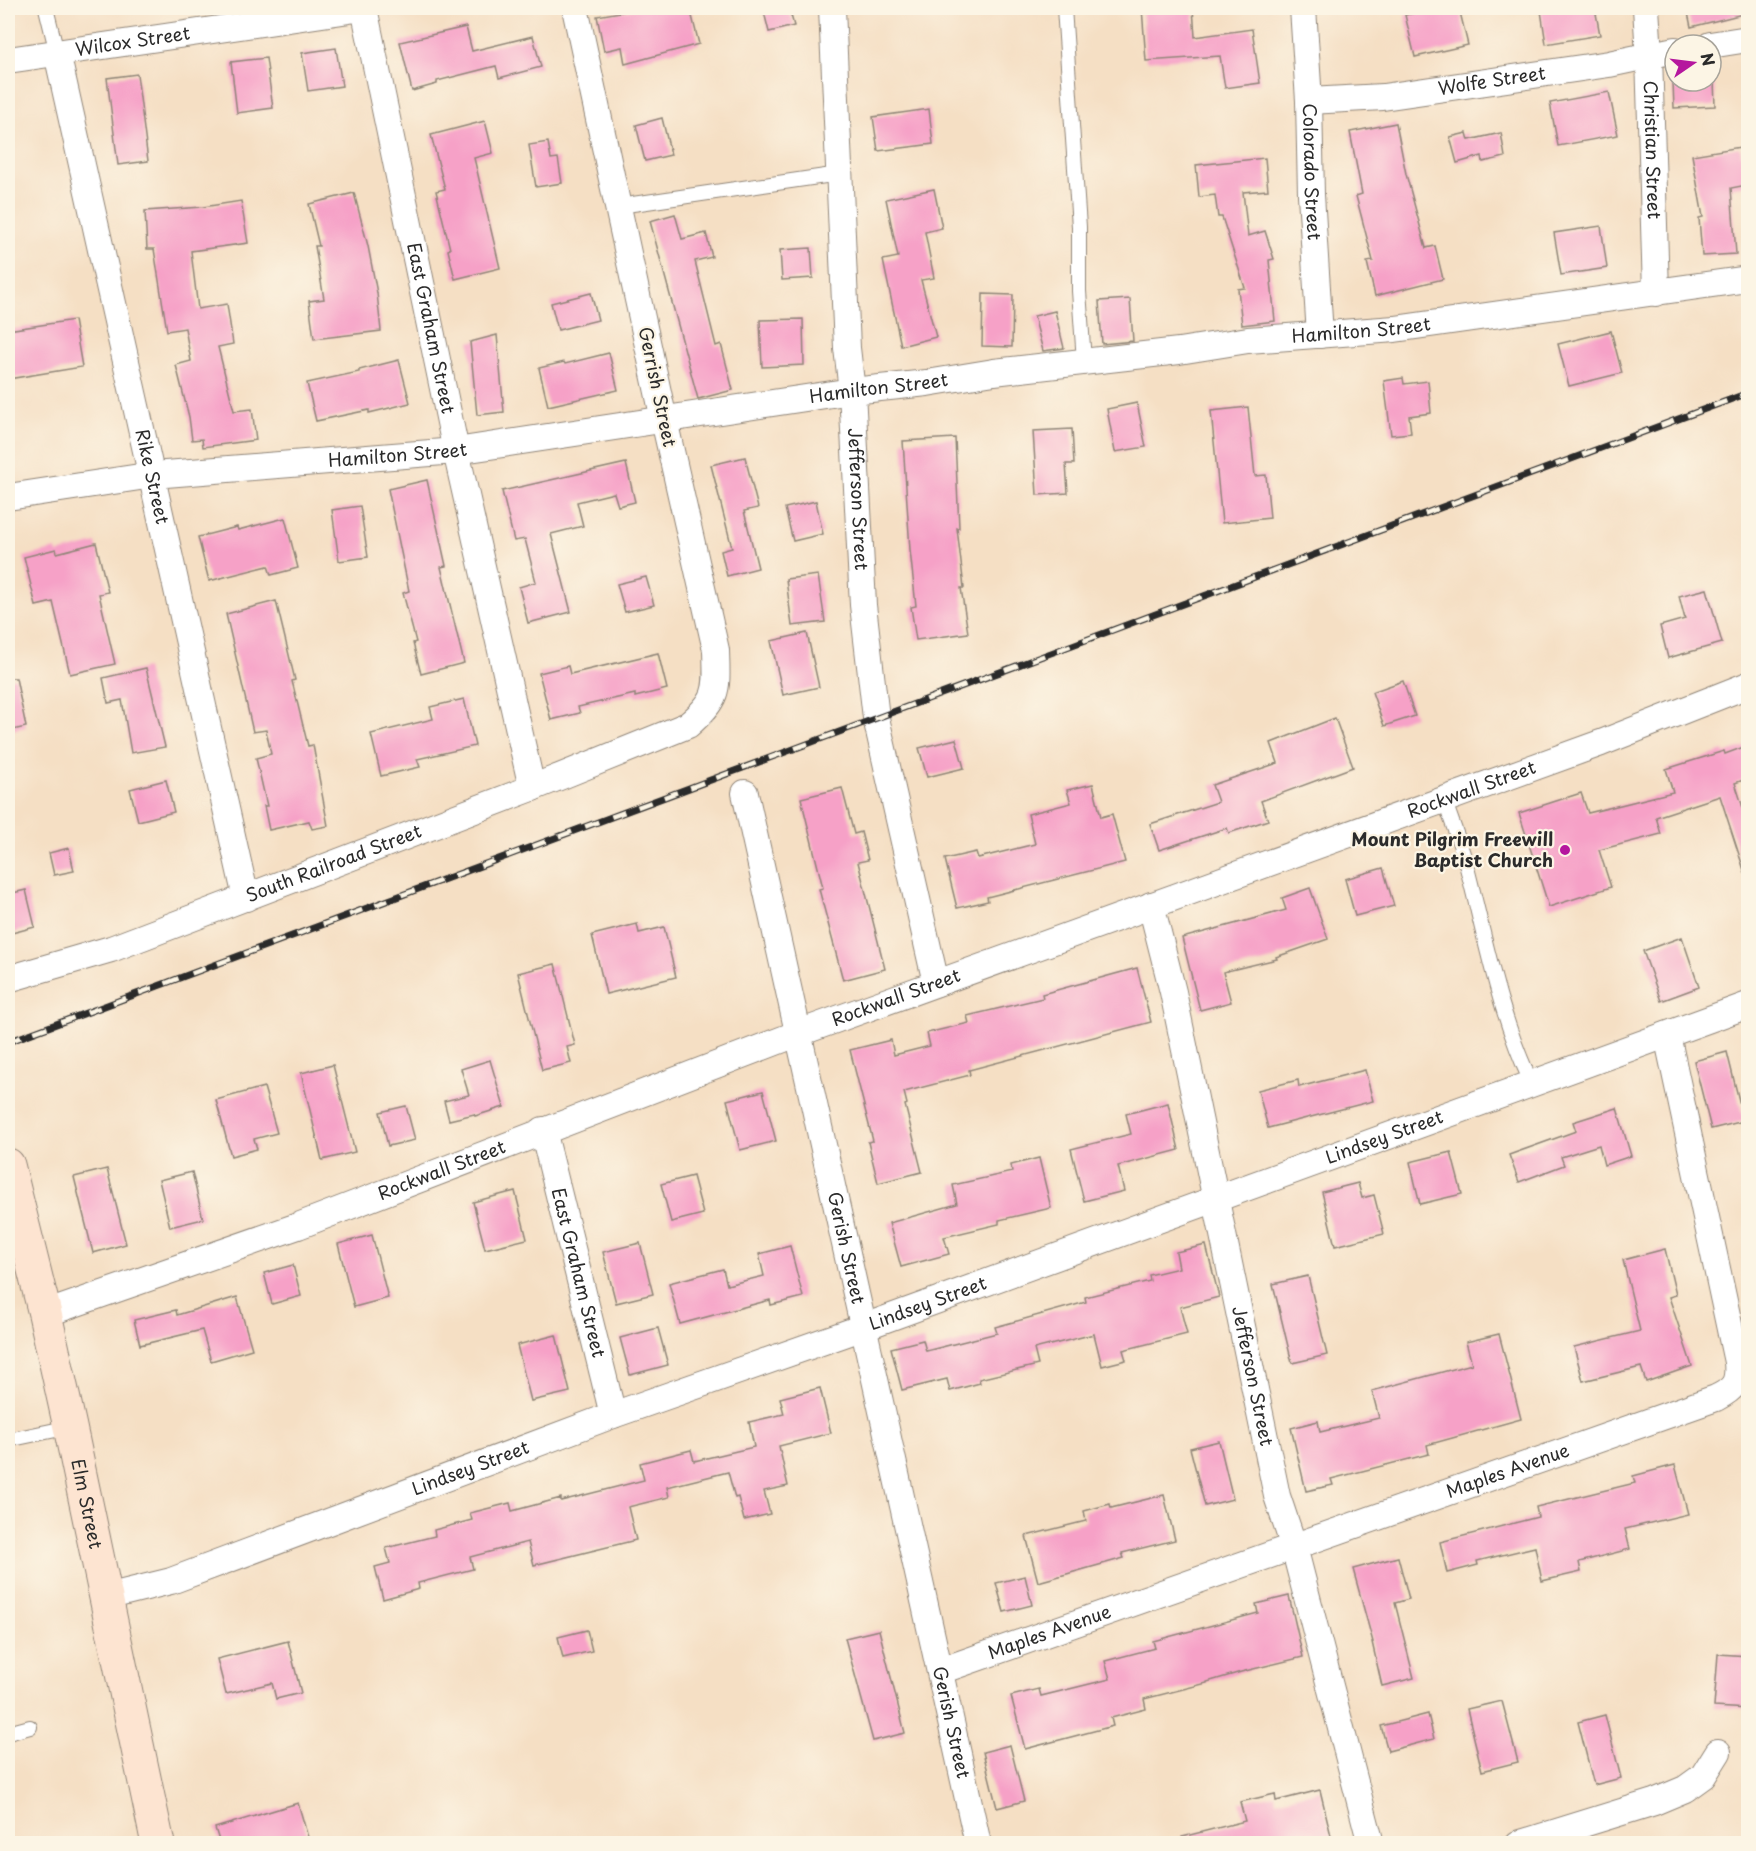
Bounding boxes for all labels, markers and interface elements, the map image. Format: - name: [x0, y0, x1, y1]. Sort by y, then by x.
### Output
- street label: Wilcox Street: [73, 19, 192, 62]
- north arrow: [1663, 33, 1723, 93]
- text: N: [1695, 50, 1722, 68]
- street label: Wolfe Street: [1436, 58, 1547, 101]
- street label: Christian Street: [1638, 80, 1669, 220]
- street label: Colorado Street: [1297, 103, 1329, 241]
- street label: East Graham Street: [401, 240, 463, 416]
- street label: Hamilton Street: [1291, 309, 1432, 349]
- street label: Gerrish Street: [633, 324, 684, 449]
- street label: Hamilton Street: [807, 365, 950, 409]
- street label: Rike Street: [129, 426, 177, 527]
- street label: Jefferson Street: [842, 427, 876, 571]
- street label: Hamilton Street: [327, 435, 469, 473]
- street label: Rockwall Street: [1403, 753, 1539, 824]
- street label: South Railroad Street: [242, 817, 425, 908]
- place label: Mount Pilgrim Freewill Baptist Church: [1351, 825, 1553, 873]
- marker: Mount Pilgrim Freewill Baptist Church: [1558, 843, 1572, 857]
- street label: Rockwall Street: [828, 961, 964, 1032]
- street label: Lindsey Street: [1321, 1102, 1447, 1170]
- street label: Rockwall Street: [373, 1132, 509, 1206]
- street label: East Graham Street: [546, 1185, 613, 1360]
- street label: Gerish Street: [822, 1189, 873, 1306]
- street label: Lindsey Street: [865, 1269, 990, 1336]
- street label: Jefferson Street: [1226, 1303, 1281, 1448]
- street label: Lindsey Street: [408, 1433, 533, 1501]
- street label: Maples Avenue: [1442, 1436, 1573, 1504]
- street label: Elm Street: [65, 1456, 110, 1551]
- street label: Maples Avenue: [984, 1597, 1114, 1665]
- street label: Gerish Street: [927, 1663, 978, 1781]

